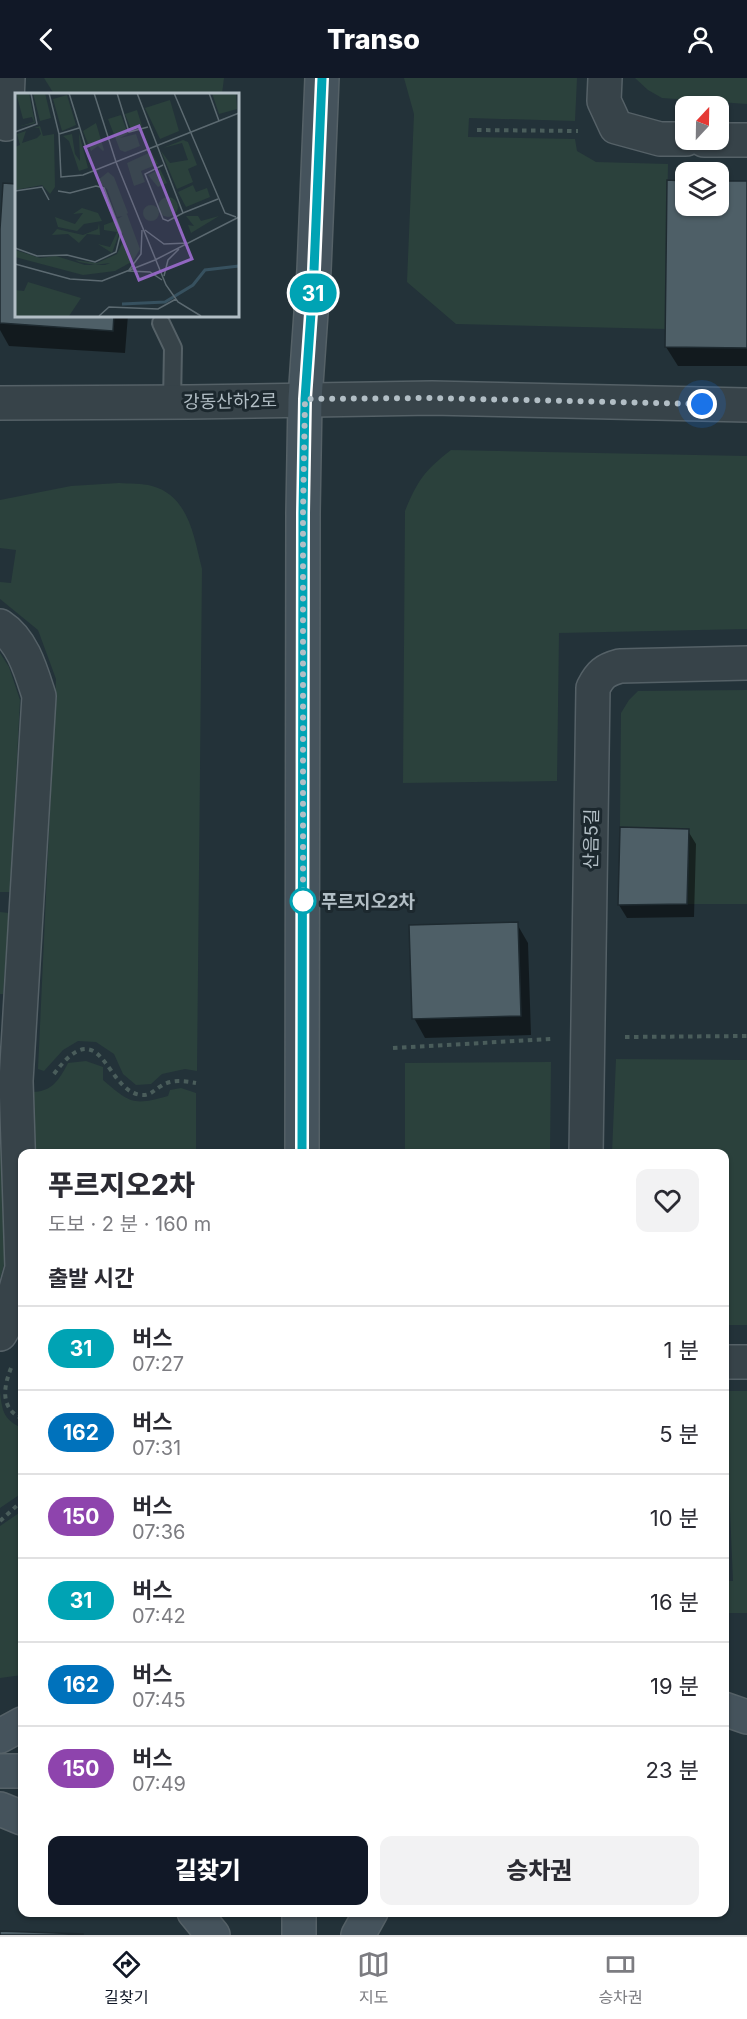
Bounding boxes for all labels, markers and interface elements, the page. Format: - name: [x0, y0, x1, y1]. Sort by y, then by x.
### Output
- icon: back: [30, 23, 63, 56]
- text: Transo: [327, 23, 420, 56]
- icon: person: [684, 23, 717, 56]
- inset map: [15, 93, 238, 316]
- north arrow: [675, 96, 729, 150]
- map controls: [675, 96, 729, 216]
- button: layers: [675, 162, 729, 216]
- line badge: 31: [286, 274, 340, 312]
- text: 31: [302, 281, 324, 306]
- your location: [687, 389, 717, 419]
- street label: 강동산하2로: [183, 390, 277, 412]
- street label: 산음5길: [580, 809, 602, 869]
- marker: 푸르지오2차: [290, 888, 316, 914]
- place label: 푸르지오2차: [321, 891, 416, 912]
- text: 푸르지오2차: [48, 1168, 195, 1202]
- button: heart: [636, 1169, 699, 1232]
- text: 도보 · 2 분 · 160 m: [48, 1212, 211, 1236]
- text: 출발 시간: [48, 1265, 134, 1291]
- text: 버스: [132, 1325, 172, 1351]
- text: 31: [70, 1336, 92, 1361]
- text: 1 분: [664, 1337, 699, 1363]
- text: 07:27: [132, 1352, 184, 1376]
- text: 버스: [132, 1409, 172, 1435]
- text: 162: [63, 1420, 99, 1445]
- text: 5 분: [659, 1421, 699, 1447]
- text: 07:31: [132, 1436, 181, 1460]
- text: 버스: [132, 1493, 172, 1519]
- text: 150: [63, 1504, 99, 1529]
- text: 10 분: [650, 1505, 699, 1531]
- text: 07:36: [132, 1520, 185, 1544]
- text: 버스: [132, 1577, 172, 1603]
- text: 31: [70, 1588, 92, 1613]
- text: 16 분: [650, 1589, 699, 1615]
- text: 07:42: [132, 1604, 186, 1628]
- text: 버스: [132, 1661, 172, 1687]
- text: 162: [63, 1672, 99, 1697]
- text: 19 분: [650, 1673, 699, 1699]
- text: 07:45: [132, 1688, 186, 1712]
- text: 버스: [132, 1745, 172, 1771]
- text: 150: [63, 1756, 99, 1781]
- text: 23 분: [646, 1757, 699, 1783]
- text: 07:49: [132, 1772, 186, 1796]
- button: 길찾기: [48, 1836, 368, 1905]
- button: 승차권: [380, 1836, 699, 1905]
- tab: 길찾기: [104, 1948, 148, 2008]
- tab: 지도: [357, 1948, 390, 2008]
- tab: 승차권: [599, 1948, 643, 2008]

